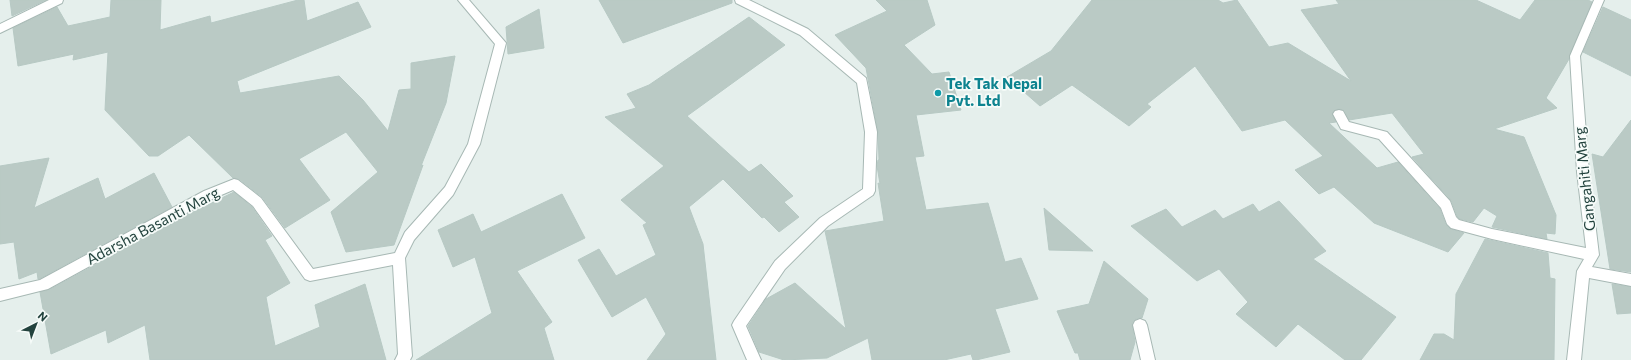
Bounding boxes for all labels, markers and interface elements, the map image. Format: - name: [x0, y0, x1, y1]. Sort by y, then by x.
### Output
- place label: Tek Tak Nepal Pvt. Ltd: [946, 74, 1042, 109]
- marker: Tek Tak Nepal Pvt. Ltd: [933, 88, 943, 98]
- street label: Gangahiti Marg: [1570, 126, 1598, 232]
- street label: Adarsha Basanti Marg: [83, 182, 222, 268]
- north arrow: [16, 304, 56, 344]
- text: N: [36, 309, 50, 324]

